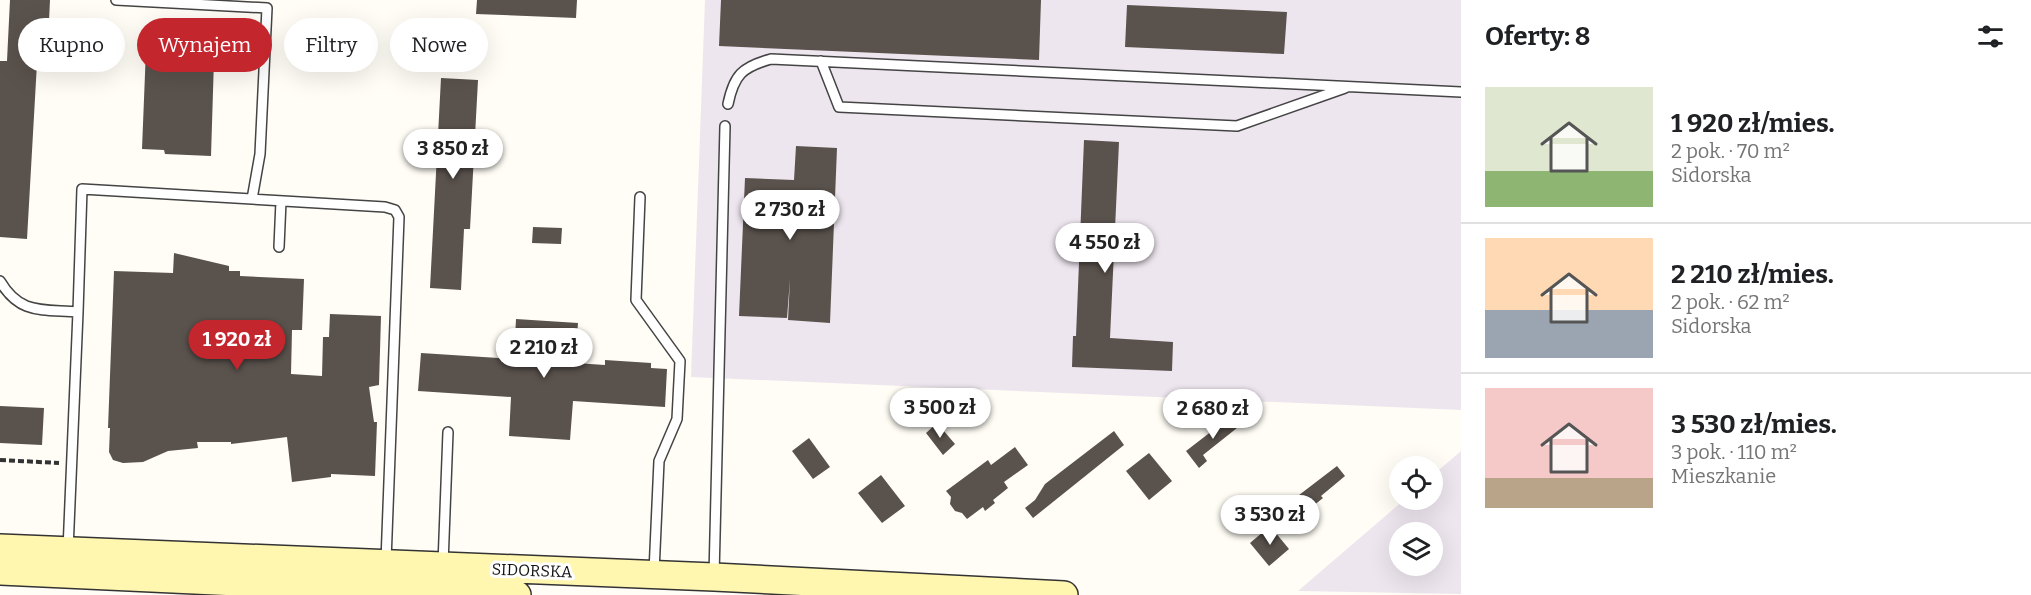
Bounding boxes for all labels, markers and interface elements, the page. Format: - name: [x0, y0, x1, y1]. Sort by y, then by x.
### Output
- chip: Kupno: [18, 18, 125, 72]
- chip: Wynajem: [137, 18, 272, 72]
- chip: Filtry: [284, 18, 378, 72]
- chip: Nowe: [390, 18, 488, 72]
- icon: filters: [1974, 20, 2007, 53]
- text: Oferty: 8: [1485, 21, 1590, 52]
- text: 1 920 zł/mies.: [1671, 108, 1835, 139]
- icon: home: [1533, 111, 1605, 183]
- pin: 3 850 zł: [391, 129, 515, 180]
- text: 3 850 zł: [417, 136, 489, 160]
- text: 2 pok. · 70 m²: [1671, 139, 1790, 163]
- text: Sidorska: [1671, 163, 1752, 187]
- pin: 2 730 zł: [728, 190, 852, 241]
- text: 2 730 zł: [755, 197, 825, 221]
- pin: 4 550 zł: [1043, 223, 1167, 274]
- text: 4 550 zł: [1069, 230, 1141, 254]
- text: 2 210 zł/mies.: [1671, 259, 1834, 290]
- icon: home: [1533, 262, 1605, 334]
- text: 2 pok. · 62 m²: [1671, 290, 1790, 314]
- text: Sidorska: [1671, 314, 1752, 338]
- pin: 1 920 zł: [175, 320, 299, 371]
- text: 1 920 zł: [202, 327, 272, 351]
- pin: 2 210 zł: [482, 328, 606, 379]
- text: 2 210 zł: [510, 335, 578, 359]
- pin: 3 500 zł: [878, 388, 1002, 439]
- pin: 2 680 zł: [1151, 389, 1275, 440]
- text: 3 500 zł: [904, 395, 976, 419]
- text: 2 680 zł: [1177, 396, 1249, 420]
- text: 3 530 zł/mies.: [1671, 409, 1837, 440]
- icon: home: [1533, 412, 1605, 484]
- text: 3 pok. · 110 m²: [1671, 440, 1797, 464]
- map controls: [1389, 456, 1443, 576]
- button: locate: [1389, 456, 1443, 510]
- text: Mieszkanie: [1671, 464, 1776, 488]
- pin: 3 530 zł: [1208, 495, 1332, 546]
- text: 3 530 zł: [1235, 502, 1305, 526]
- button: layers: [1389, 522, 1443, 576]
- street label: SIDORSKA: [491, 560, 573, 581]

